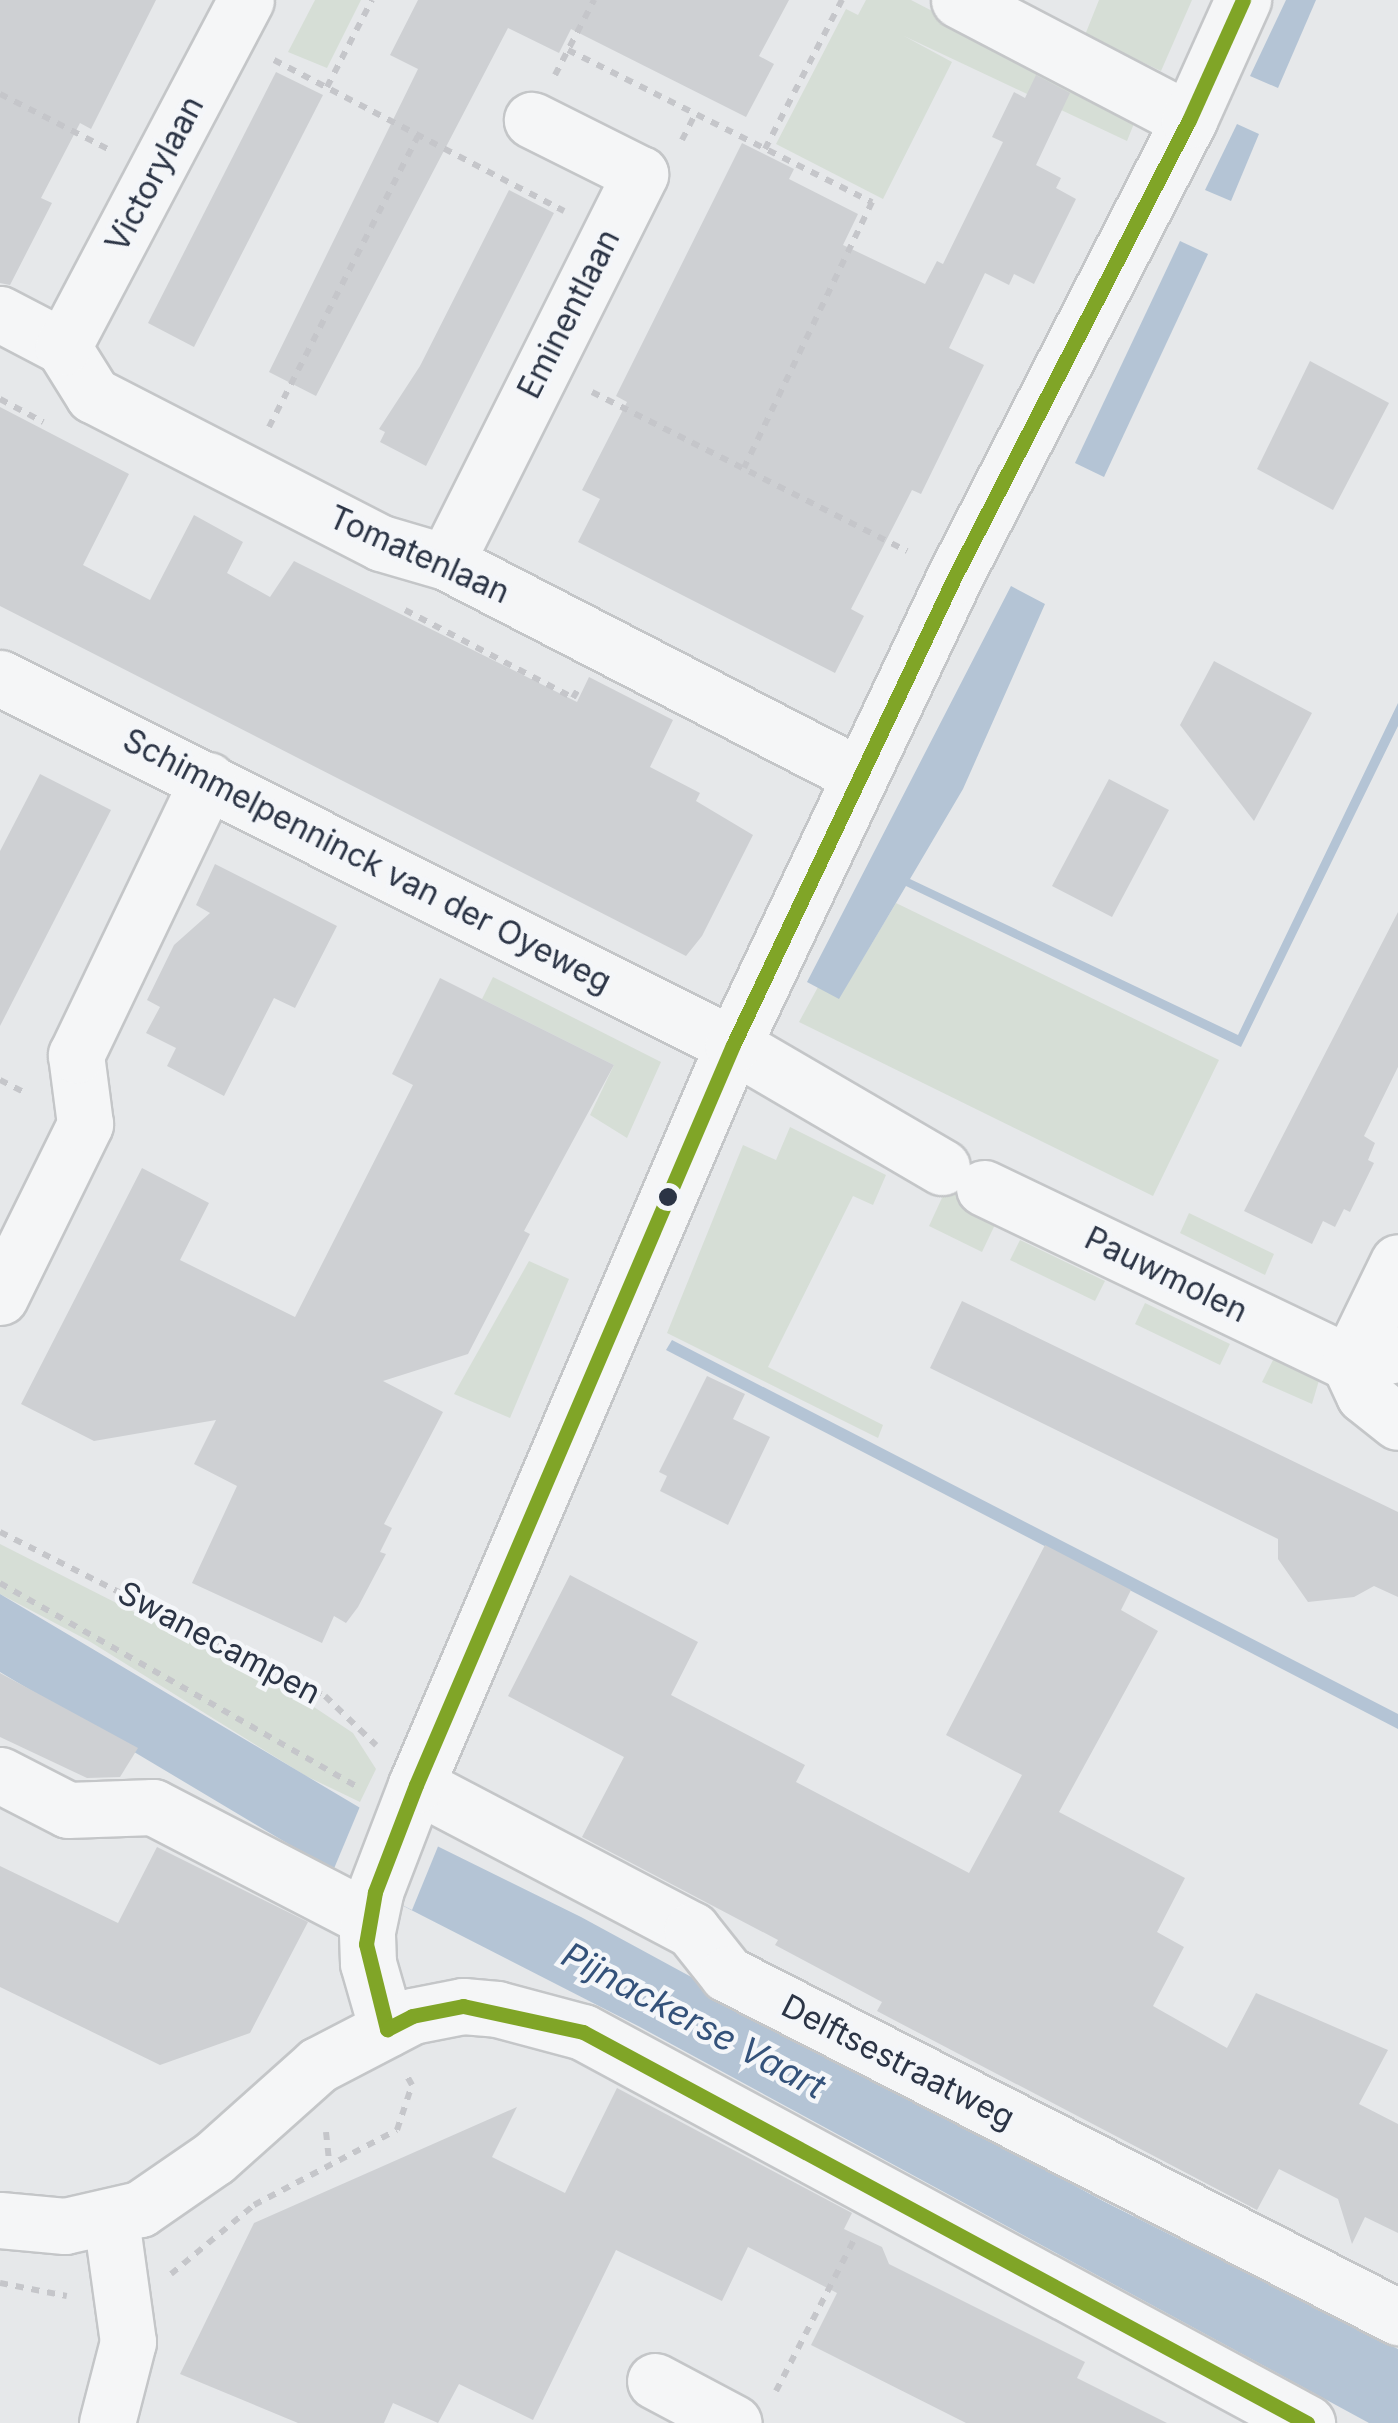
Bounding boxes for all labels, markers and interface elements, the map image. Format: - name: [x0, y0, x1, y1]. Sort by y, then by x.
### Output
- street label: Victorylaan: [98, 90, 212, 258]
- street label: Eminentlaan: [510, 223, 628, 405]
- street label: Tomatenlaan: [323, 498, 515, 612]
- street label: Schimmelpenninck van der Oyeweg: [117, 721, 617, 1001]
- unlabelled marker: [658, 1187, 678, 1207]
- street label: Pauwmolen: [1078, 1219, 1254, 1331]
- street label: Swanecampen: [111, 1573, 327, 1713]
- water label: Pijnackerse Vaart: [555, 1933, 833, 2107]
- street label: Delftsestraatweg: [775, 1987, 1021, 2137]

